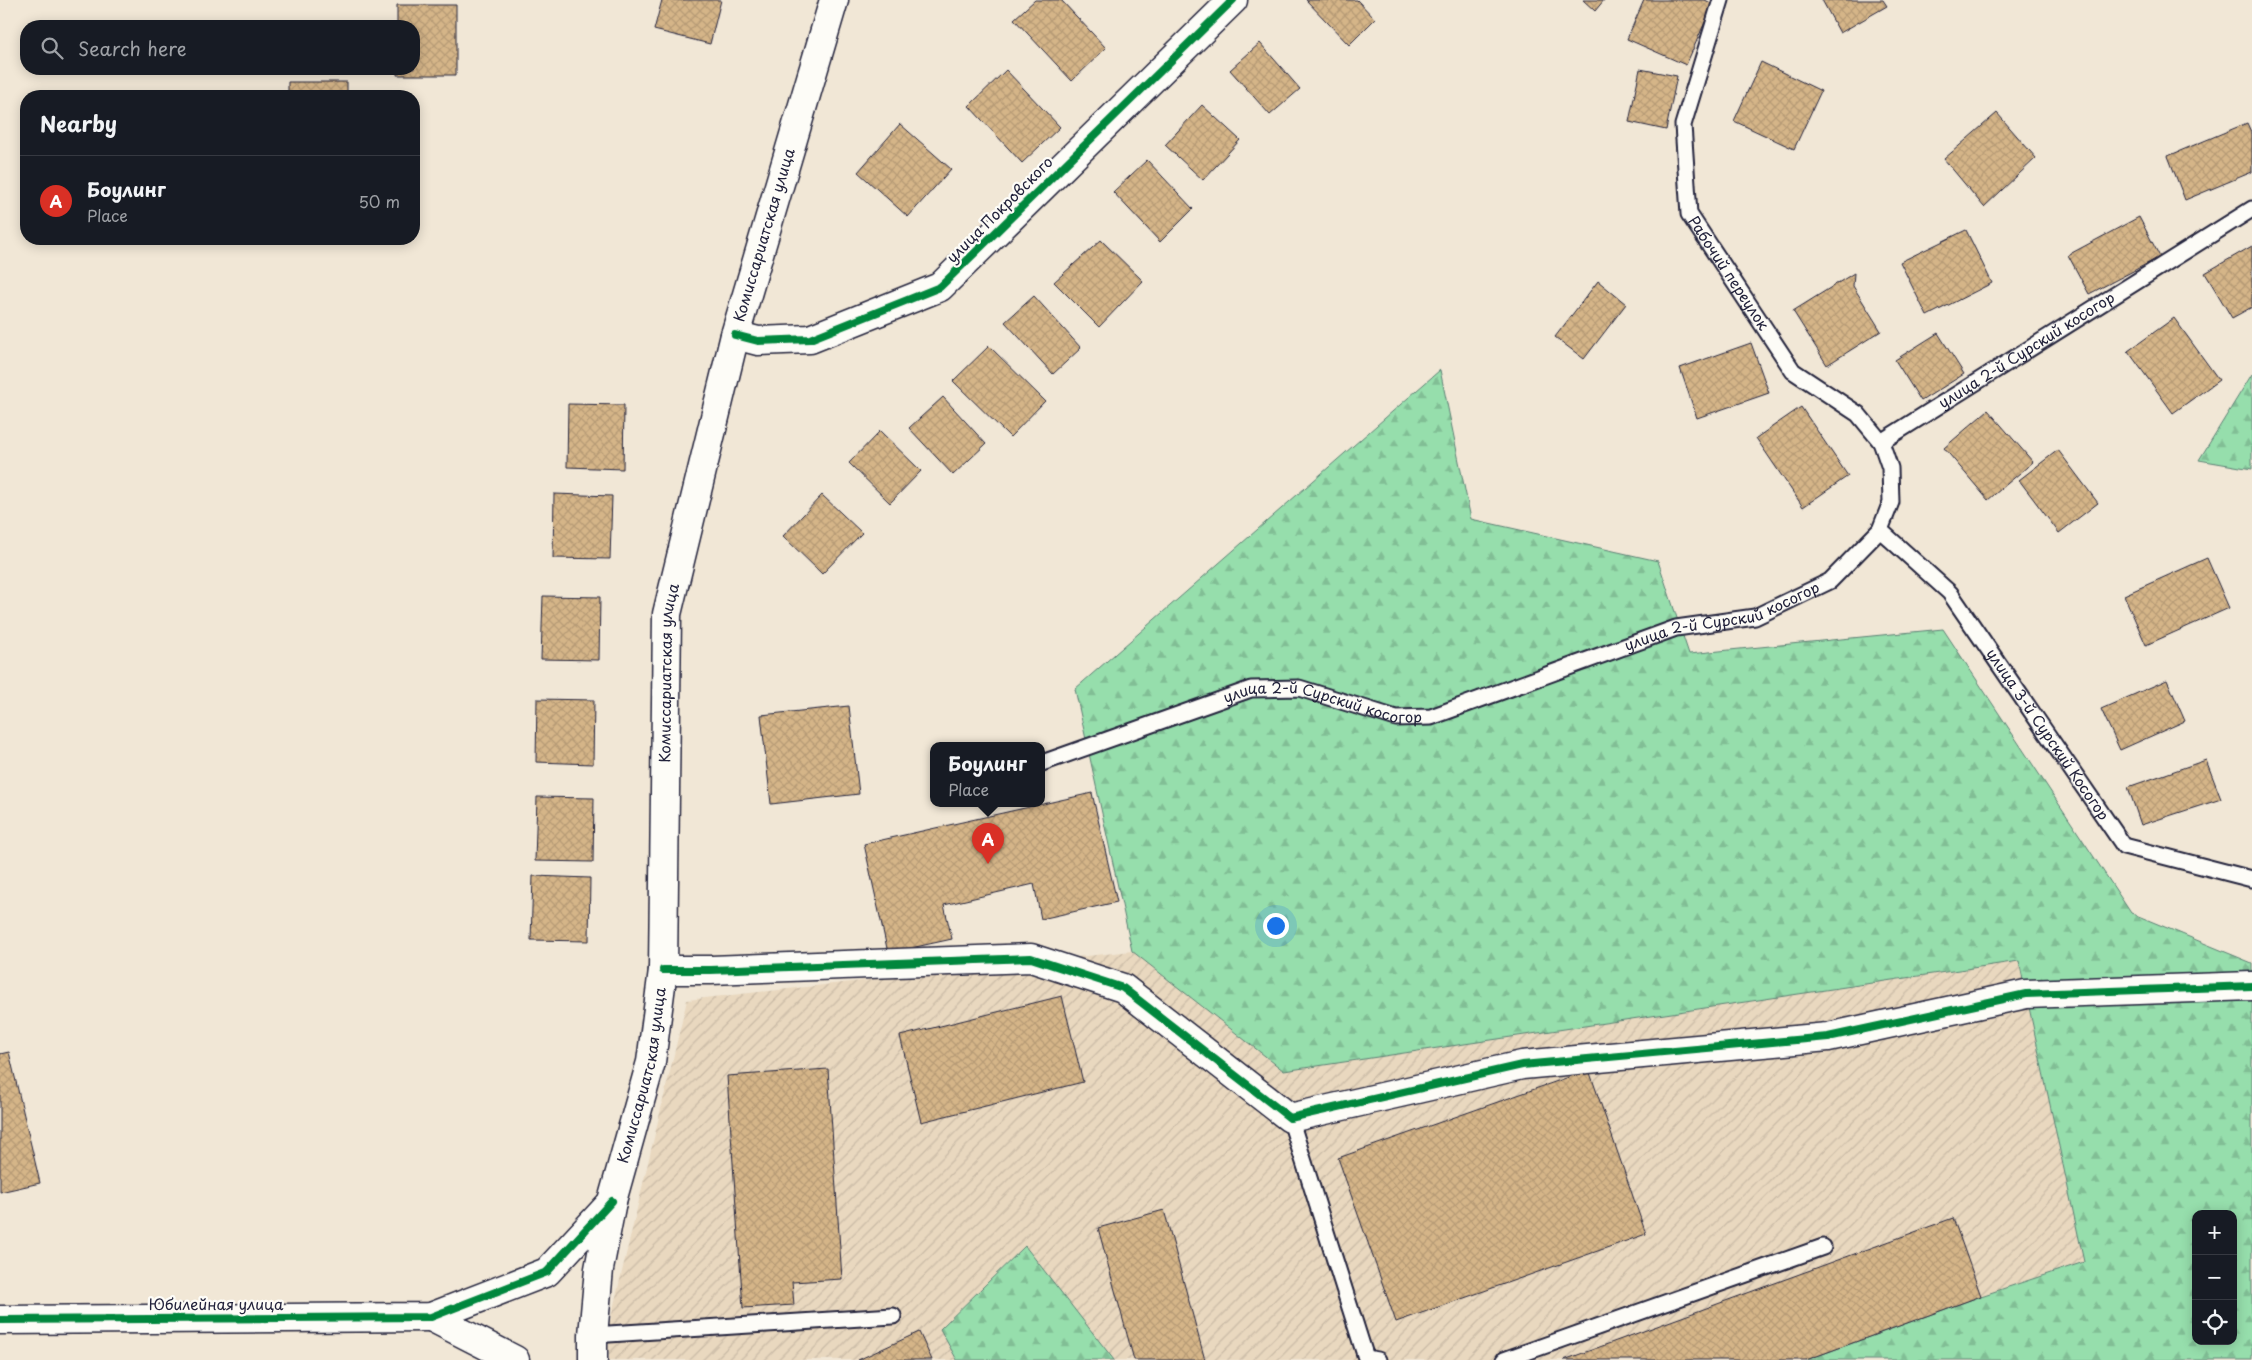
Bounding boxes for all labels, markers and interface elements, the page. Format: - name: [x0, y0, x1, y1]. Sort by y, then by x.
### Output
- search box: [20, 20, 420, 75]
- icon: search: [38, 34, 66, 62]
- text: Search here: [78, 34, 187, 62]
- text: Nearby: [40, 107, 117, 139]
- street label: Комиссариатская улица: [727, 145, 800, 324]
- street label: улица Покровского: [940, 150, 1058, 268]
- text: Боулинг: [87, 175, 166, 203]
- text: A: [50, 189, 62, 213]
- text: 50 m: [359, 189, 400, 213]
- text: Place: [87, 203, 128, 227]
- street label: Рабочий переулок: [1683, 211, 1776, 334]
- street label: улица 2-й Сурский косогор: [1933, 285, 2119, 413]
- street label: улица 2-й Сурский косогор: [1621, 575, 1823, 656]
- street label: Комиссариатская улица: [652, 580, 684, 763]
- street label: улица 3-й Сурский Косогор: [1981, 643, 2116, 824]
- street label: улица 2-й Сурский косогор: [1219, 675, 1422, 728]
- popup: [930, 742, 1045, 807]
- text: Боулинг: [948, 749, 1027, 777]
- text: Place: [948, 777, 989, 801]
- pin: A: [972, 823, 1004, 864]
- your location: [1263, 913, 1289, 939]
- street label: Комиссариатская улица: [610, 985, 671, 1166]
- map controls: [2192, 1210, 2237, 1345]
- button: +: [2192, 1210, 2237, 1255]
- button: −: [2192, 1255, 2237, 1300]
- street label: Юбилейная улица: [149, 1292, 284, 1315]
- button: locate: [2192, 1300, 2237, 1345]

